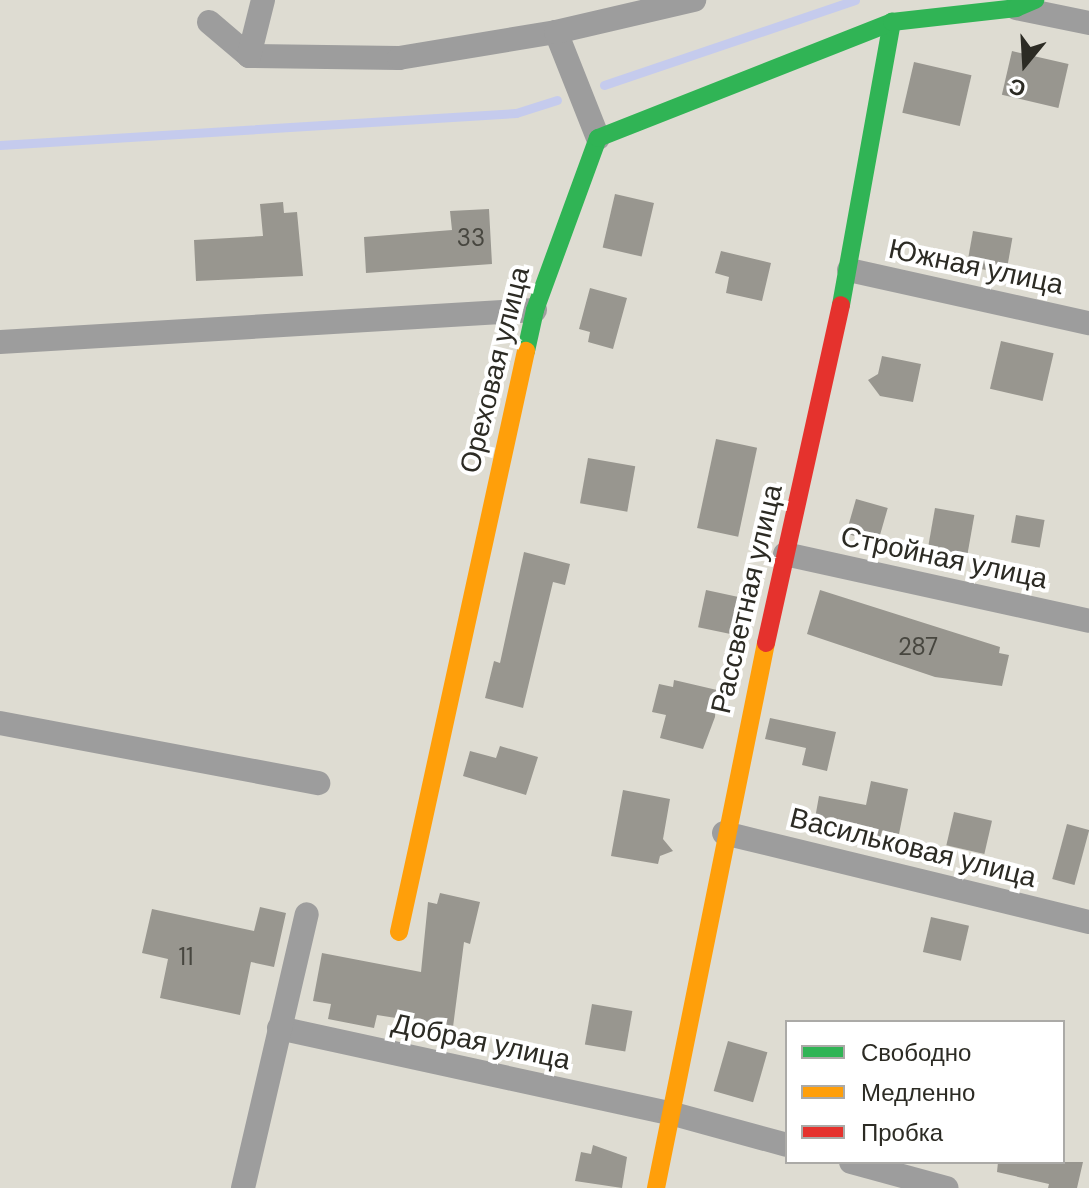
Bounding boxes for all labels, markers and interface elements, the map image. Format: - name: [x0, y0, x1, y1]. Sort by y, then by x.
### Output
- north arrow: [985, 24, 1065, 104]
- text: С: [1005, 71, 1029, 104]
- house number: 33: [457, 224, 485, 252]
- street label: Южная улица: [886, 232, 1066, 302]
- street label: Ореховая улица: [453, 263, 537, 477]
- street label: Рассветная улица: [704, 481, 790, 717]
- street label: Стройная улица: [838, 520, 1050, 596]
- house number: 287: [898, 633, 938, 661]
- street label: Васильковая улица: [786, 801, 1040, 895]
- house number: 11: [179, 943, 193, 971]
- street label: Добрая улица: [389, 1007, 573, 1077]
- legend: [785, 1020, 1065, 1164]
- text: Свободно: [861, 1037, 971, 1068]
- text: Медленно: [861, 1077, 975, 1108]
- text: Пробка: [861, 1117, 943, 1148]

